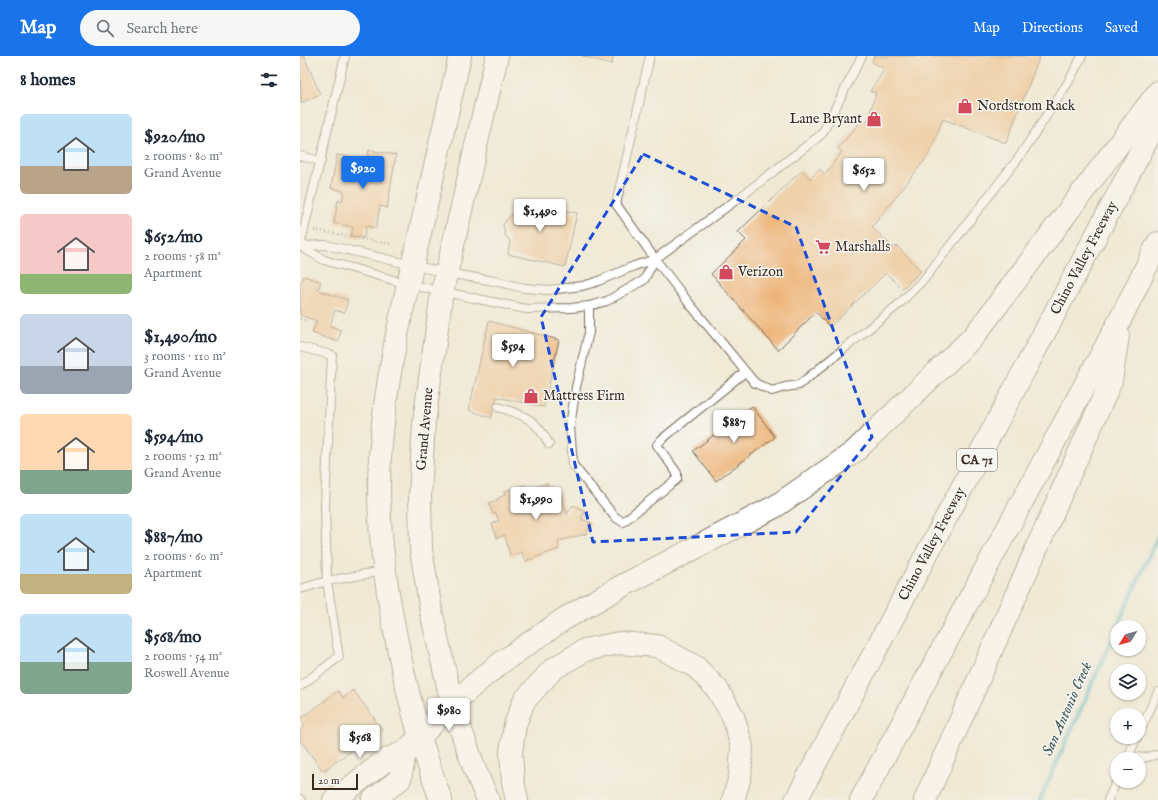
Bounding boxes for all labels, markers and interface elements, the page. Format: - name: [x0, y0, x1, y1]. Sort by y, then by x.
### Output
- search box: [80, 10, 360, 46]
- text: Map: [20, 16, 56, 40]
- icon: search: [94, 17, 116, 39]
- text: Search here: [126, 19, 198, 38]
- text: Map: [973, 19, 1000, 37]
- text: Directions: [1022, 19, 1083, 37]
- text: Saved: [1105, 19, 1138, 37]
- icon: filters: [258, 69, 280, 91]
- text: 8 homes: [20, 70, 75, 91]
- shop icon: Nordstrom Rack: [956, 97, 974, 115]
- place label: Nordstrom Rack: [977, 97, 1076, 115]
- place label: Lane Bryant: [790, 110, 862, 128]
- shop icon: Lane Bryant: [865, 110, 883, 128]
- text: $920/mo: [144, 127, 205, 148]
- icon: home: [52, 130, 100, 178]
- text: 2 rooms · 80 m²: [144, 148, 223, 165]
- pin: $920: [339, 156, 387, 190]
- pin: $652: [840, 158, 888, 192]
- text: $920: [350, 160, 376, 177]
- text: $652: [852, 162, 876, 179]
- text: Grand Avenue: [144, 165, 221, 182]
- street label: Chino Valley Freeway: [1046, 198, 1122, 318]
- pin: $1,490: [507, 199, 573, 233]
- text: $1,490: [523, 203, 557, 220]
- text: $652/mo: [144, 227, 203, 248]
- icon: home: [52, 230, 100, 278]
- supermarket icon: Marshalls: [814, 238, 832, 256]
- place label: Marshalls: [835, 238, 890, 256]
- text: 2 rooms · 58 m²: [144, 248, 221, 265]
- shop icon: Verizon: [717, 263, 735, 281]
- place label: Verizon: [737, 263, 784, 281]
- text: Apartment: [144, 265, 202, 282]
- text: $1,490/mo: [144, 327, 217, 348]
- icon: home: [52, 330, 100, 378]
- pin: $594: [489, 334, 537, 368]
- text: $594: [501, 338, 525, 355]
- text: 3 rooms · 110 m²: [144, 348, 226, 365]
- text: Grand Avenue: [144, 365, 221, 382]
- street label: Grand Avenue: [412, 386, 438, 471]
- shop icon: Mattress Firm: [522, 387, 540, 405]
- place label: Mattress Firm: [543, 387, 625, 405]
- pin: $887: [710, 410, 758, 444]
- text: $887: [722, 414, 746, 431]
- text: $594/mo: [144, 427, 203, 448]
- icon: home: [52, 430, 100, 478]
- text: 2 rooms · 52 m²: [144, 448, 222, 465]
- road number: CA 71: [957, 449, 997, 471]
- text: Grand Avenue: [144, 465, 221, 482]
- street label: Chino Valley Freeway: [894, 484, 970, 604]
- pin: $1,990: [503, 487, 569, 521]
- text: $1,990: [519, 491, 553, 508]
- text: $887/mo: [144, 527, 203, 548]
- icon: home: [52, 530, 100, 578]
- text: 2 rooms · 60 m²: [144, 548, 223, 565]
- text: Apartment: [144, 565, 202, 582]
- north arrow: [1110, 620, 1146, 656]
- map controls: [1110, 620, 1146, 788]
- text: $568/mo: [144, 627, 201, 648]
- icon: home: [52, 630, 100, 678]
- text: 2 rooms · 54 m²: [144, 648, 222, 665]
- water label: San Antonio Creek: [1038, 659, 1096, 759]
- button: layers: [1110, 664, 1146, 700]
- text: Roswell Avenue: [144, 665, 230, 682]
- pin: $980: [425, 698, 473, 732]
- text: $980: [437, 702, 461, 719]
- button: +: [1110, 708, 1146, 744]
- pin: $568: [336, 725, 384, 759]
- text: $568: [349, 729, 371, 746]
- button: −: [1110, 752, 1146, 788]
- scale bar: [312, 772, 358, 791]
- text: 20 m: [318, 774, 339, 788]

